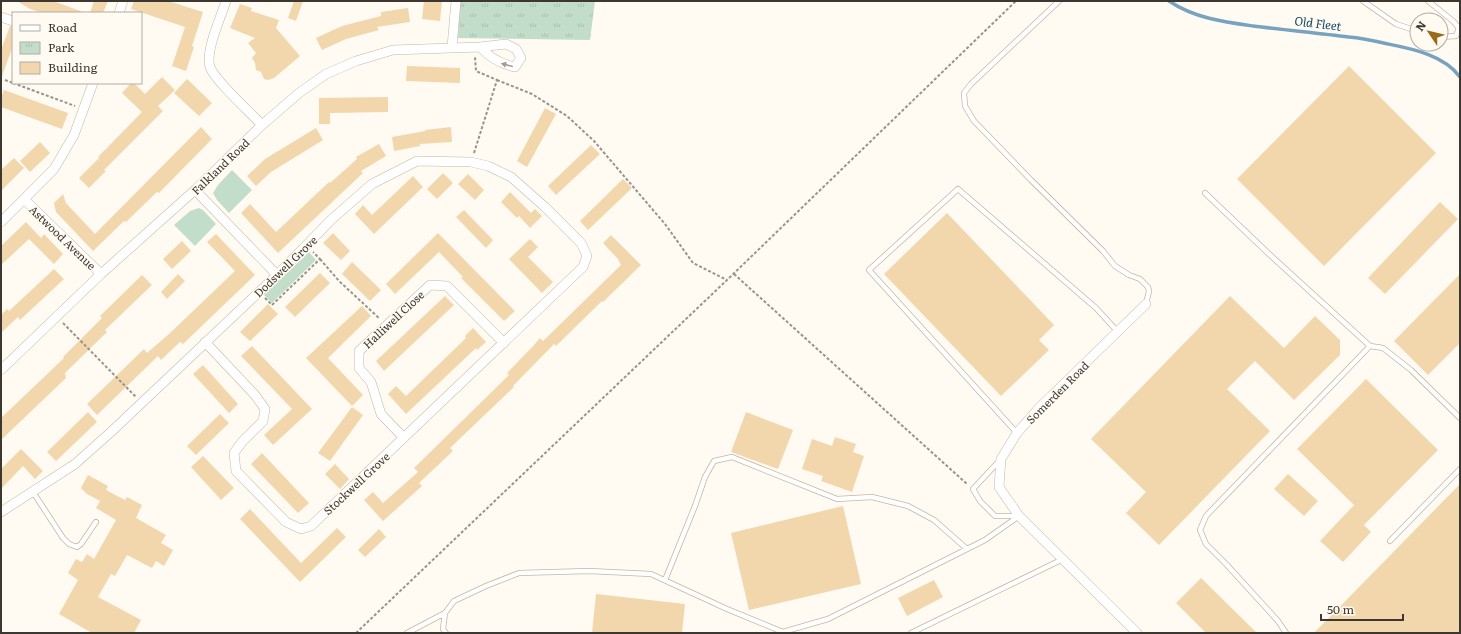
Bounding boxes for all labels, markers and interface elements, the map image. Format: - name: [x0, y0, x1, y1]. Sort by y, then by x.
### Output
- water label: Old Fleet: [1294, 11, 1343, 35]
- legend: [12, 12, 142, 84]
- north arrow: [1409, 12, 1449, 52]
- text: N: [1411, 17, 1429, 34]
- text: Road: [48, 18, 78, 36]
- text: Park: [48, 38, 75, 56]
- text: Building: [48, 58, 98, 76]
- one-way arrow: [501, 62, 513, 68]
- street label: Falkland Road: [187, 134, 253, 198]
- street label: Astwood Avenue: [26, 201, 100, 273]
- street label: Dodswell Grove: [250, 231, 320, 300]
- street label: Halliwell Close: [359, 286, 427, 352]
- street label: Somerden Road: [1022, 357, 1092, 427]
- street label: Stockwell Grove: [319, 448, 393, 518]
- scale bar: [1321, 596, 1403, 622]
- text: 50 m: [1327, 600, 1354, 618]

